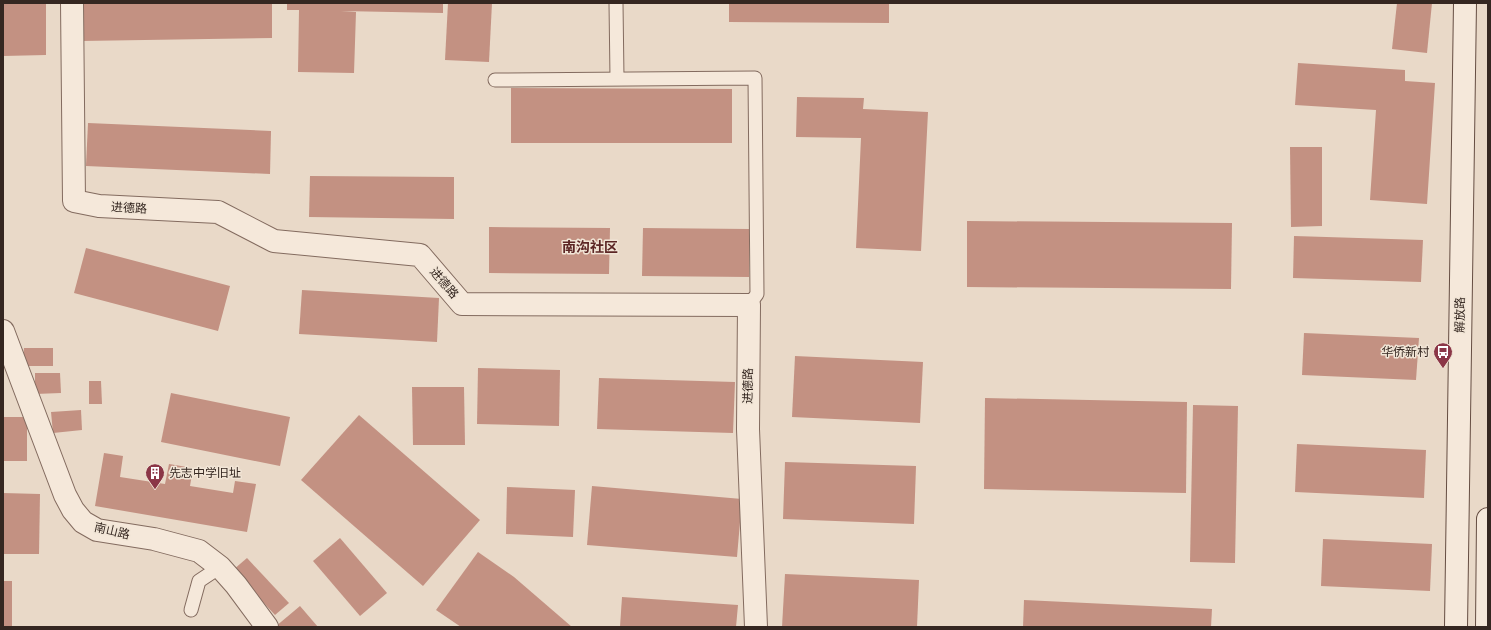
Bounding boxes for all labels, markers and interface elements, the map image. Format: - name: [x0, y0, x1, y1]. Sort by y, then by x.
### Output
- street label: 进德路: [111, 199, 147, 216]
- district label: 南沟社区: [562, 238, 618, 256]
- street label: 进德路: [427, 264, 462, 301]
- street label: 解放路: [1452, 297, 1467, 333]
- bus stop icon: 华侨新村: [1432, 341, 1454, 369]
- place label: 华侨新村: [1381, 344, 1430, 359]
- street label: 进德路: [740, 368, 755, 404]
- building icon: 先志中学旧址: [144, 462, 166, 490]
- place label: 先志中学旧址: [169, 465, 241, 480]
- street label: 南山路: [93, 519, 131, 542]

